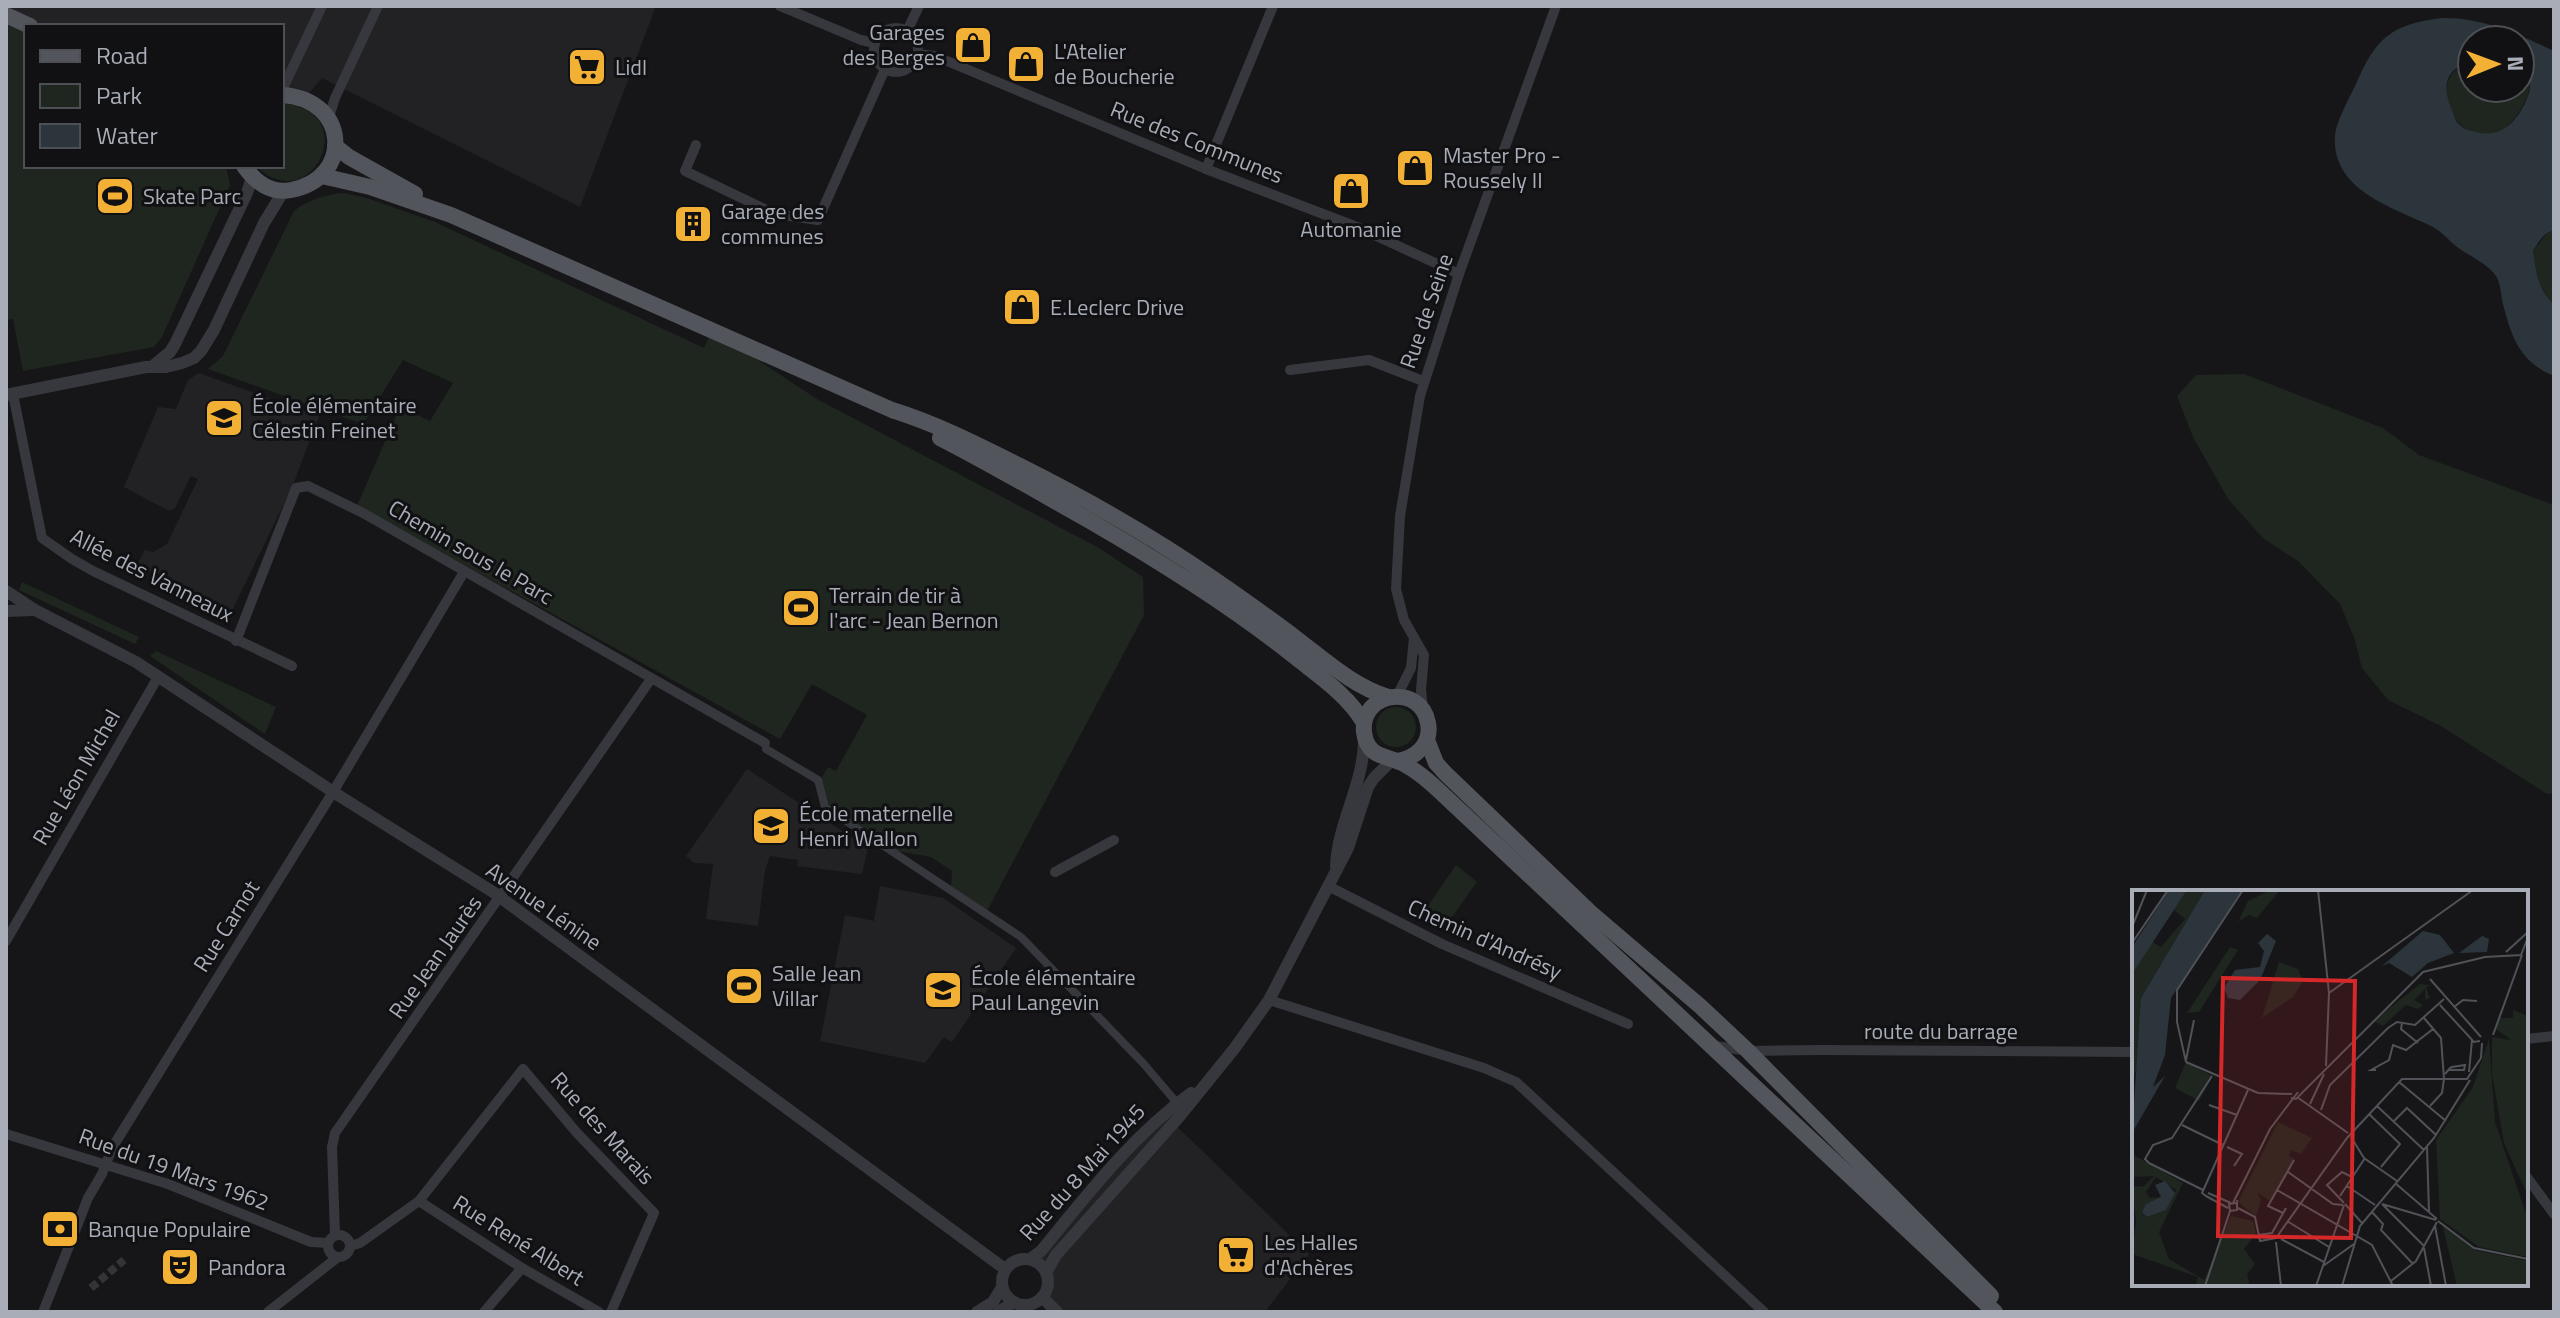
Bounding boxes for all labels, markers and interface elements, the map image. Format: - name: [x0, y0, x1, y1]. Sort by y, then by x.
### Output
- place label: Garages des Berges: [842, 15, 945, 74]
- legend: [24, 24, 284, 168]
- shop icon: Garages des Berges: [952, 24, 994, 66]
- north arrow: [2456, 24, 2536, 104]
- place label: L'Atelier de Boucherie: [1054, 34, 1175, 93]
- text: Road: [96, 37, 148, 73]
- shop icon: L'Atelier de Boucherie: [1005, 43, 1047, 85]
- supermarket icon: Lidl: [566, 46, 608, 88]
- place label: Lidl: [615, 50, 647, 84]
- text: N: [2499, 56, 2533, 72]
- text: Park: [96, 77, 142, 113]
- street label: Rue des Communes: [1105, 92, 1289, 192]
- text: Water: [96, 117, 158, 153]
- place label: Master Pro - Roussely II: [1443, 138, 1561, 197]
- shop icon: Master Pro - Roussely II: [1394, 147, 1436, 189]
- shop icon: Automanie: [1330, 170, 1372, 212]
- sports icon: Skate Parc: [94, 175, 136, 217]
- place label: Skate Parc: [143, 179, 241, 213]
- place label: Garage des communes: [721, 194, 824, 253]
- building icon: Garage des communes: [672, 203, 714, 245]
- place label: Automanie: [1300, 212, 1402, 246]
- street label: Rue de Seine: [1390, 249, 1462, 373]
- shop icon: E.Leclerc Drive: [1001, 286, 1043, 328]
- place label: E.Leclerc Drive: [1050, 290, 1184, 324]
- place label: École élémentaire Célestin Freinet: [252, 388, 417, 447]
- school or university icon: École élémentaire Célestin Freinet: [203, 397, 245, 439]
- street label: Chemin sous le Parc: [382, 491, 560, 613]
- street label: Allée des Vanneaux: [65, 519, 239, 631]
- place label: Terrain de tir à l'arc - Jean Bernon: [829, 578, 999, 637]
- sports icon: Terrain de tir à l'arc - Jean Bernon: [780, 587, 822, 629]
- street label: Rue Léon Michel: [23, 703, 129, 851]
- place label: École maternelle Henri Wallon: [799, 796, 953, 855]
- school or university icon: École maternelle Henri Wallon: [750, 805, 792, 847]
- street label: Avenue Lénine: [479, 853, 609, 959]
- street label: Rue Carnot: [184, 873, 268, 979]
- street label: Rue Jean Jaurès: [380, 888, 490, 1026]
- street label: Chemin d'Andrésy: [1402, 890, 1568, 988]
- inset map: [2132, 890, 2528, 1286]
- place label: Salle Jean Villar: [772, 956, 861, 1015]
- place label: École élémentaire Paul Langevin: [971, 960, 1136, 1019]
- sports icon: Salle Jean Villar: [723, 965, 765, 1007]
- school or university icon: École élémentaire Paul Langevin: [922, 969, 964, 1011]
- street label: route du barrage: [1864, 1014, 2018, 1048]
- street label: Rue des Marais: [543, 1064, 663, 1192]
- street label: Rue du 8 Mai 1945: [1011, 1096, 1153, 1248]
- street label: Rue du 19 Mars 1962: [74, 1119, 274, 1219]
- street label: Rue René Albert: [447, 1186, 592, 1294]
- bank icon: Banque Populaire: [39, 1208, 81, 1250]
- place label: Banque Populaire: [88, 1212, 251, 1246]
- place label: Les Halles d'Achères: [1264, 1225, 1358, 1284]
- supermarket icon: Les Halles d'Achères: [1215, 1234, 1257, 1276]
- theatre icon: Pandora: [159, 1246, 201, 1288]
- place label: Pandora: [208, 1250, 286, 1284]

